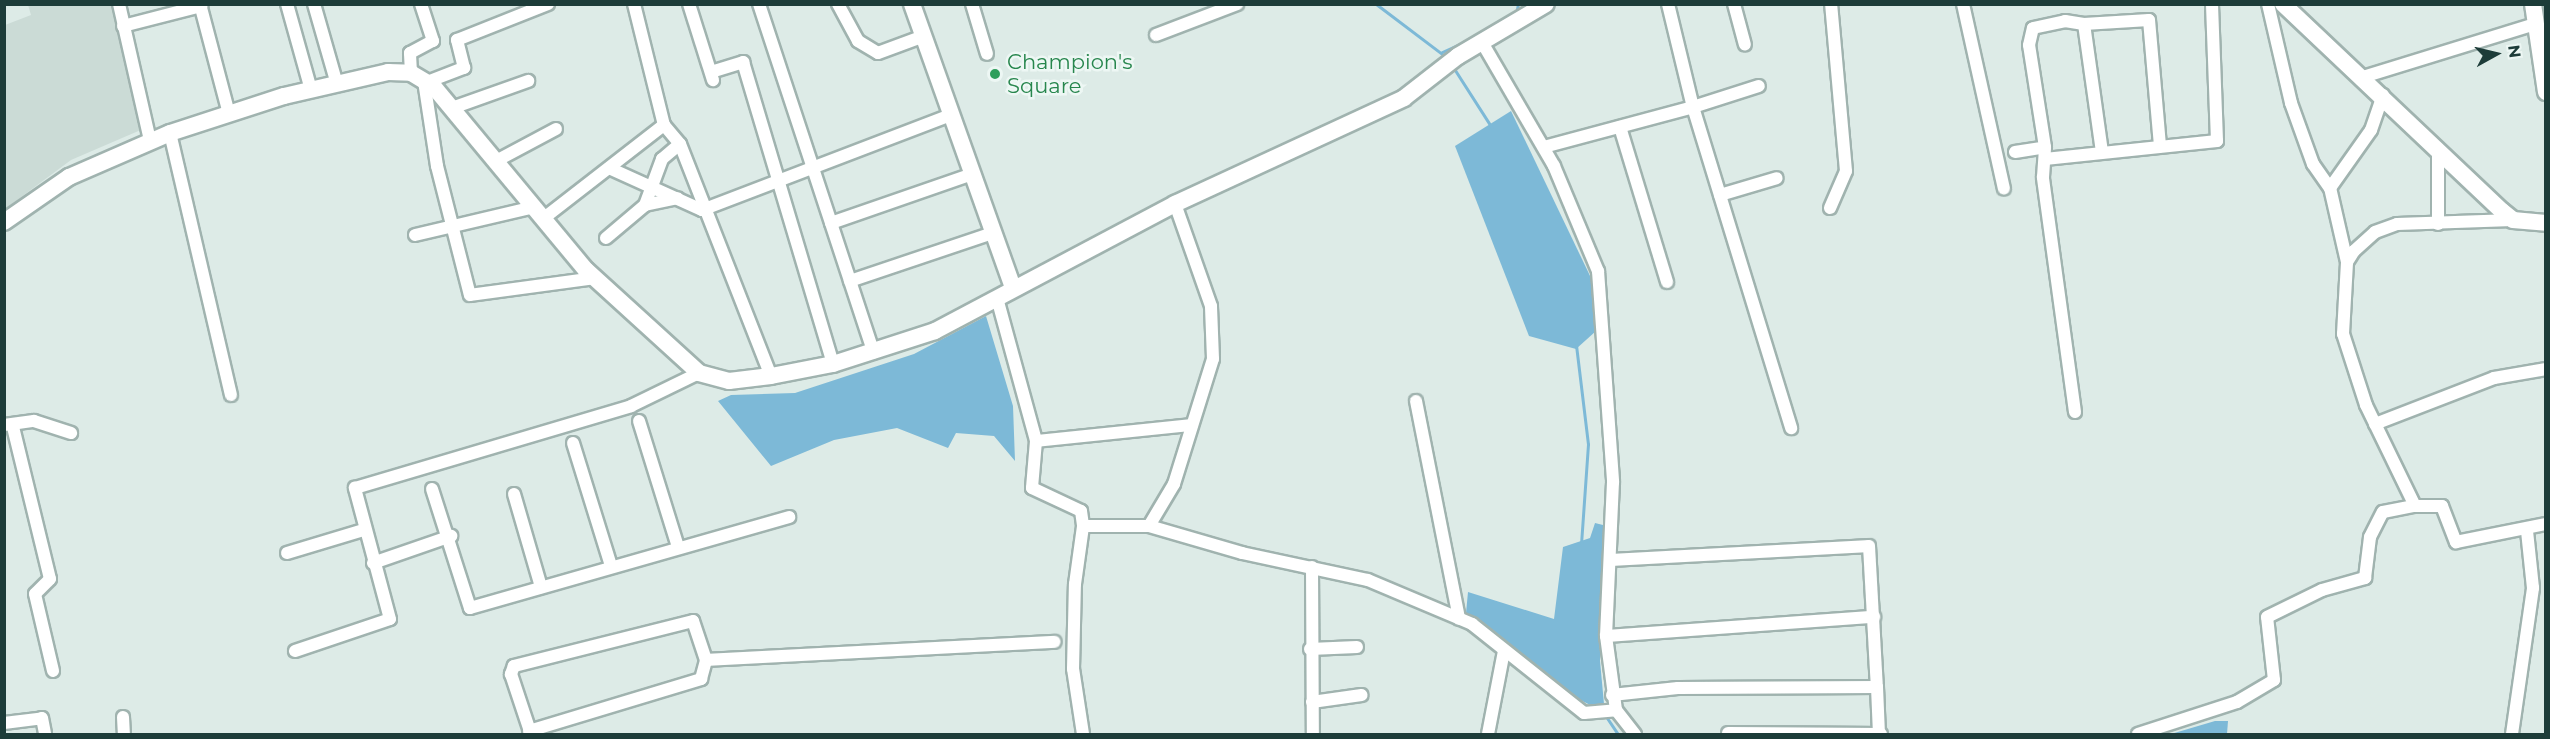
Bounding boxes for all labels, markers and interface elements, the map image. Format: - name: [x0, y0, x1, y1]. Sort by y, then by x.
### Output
- north arrow: [2466, 24, 2526, 84]
- text: N: [2504, 44, 2525, 59]
- place label: Champion's Square: [1007, 49, 1132, 99]
- marker: Champion's Square: [988, 67, 1002, 81]

